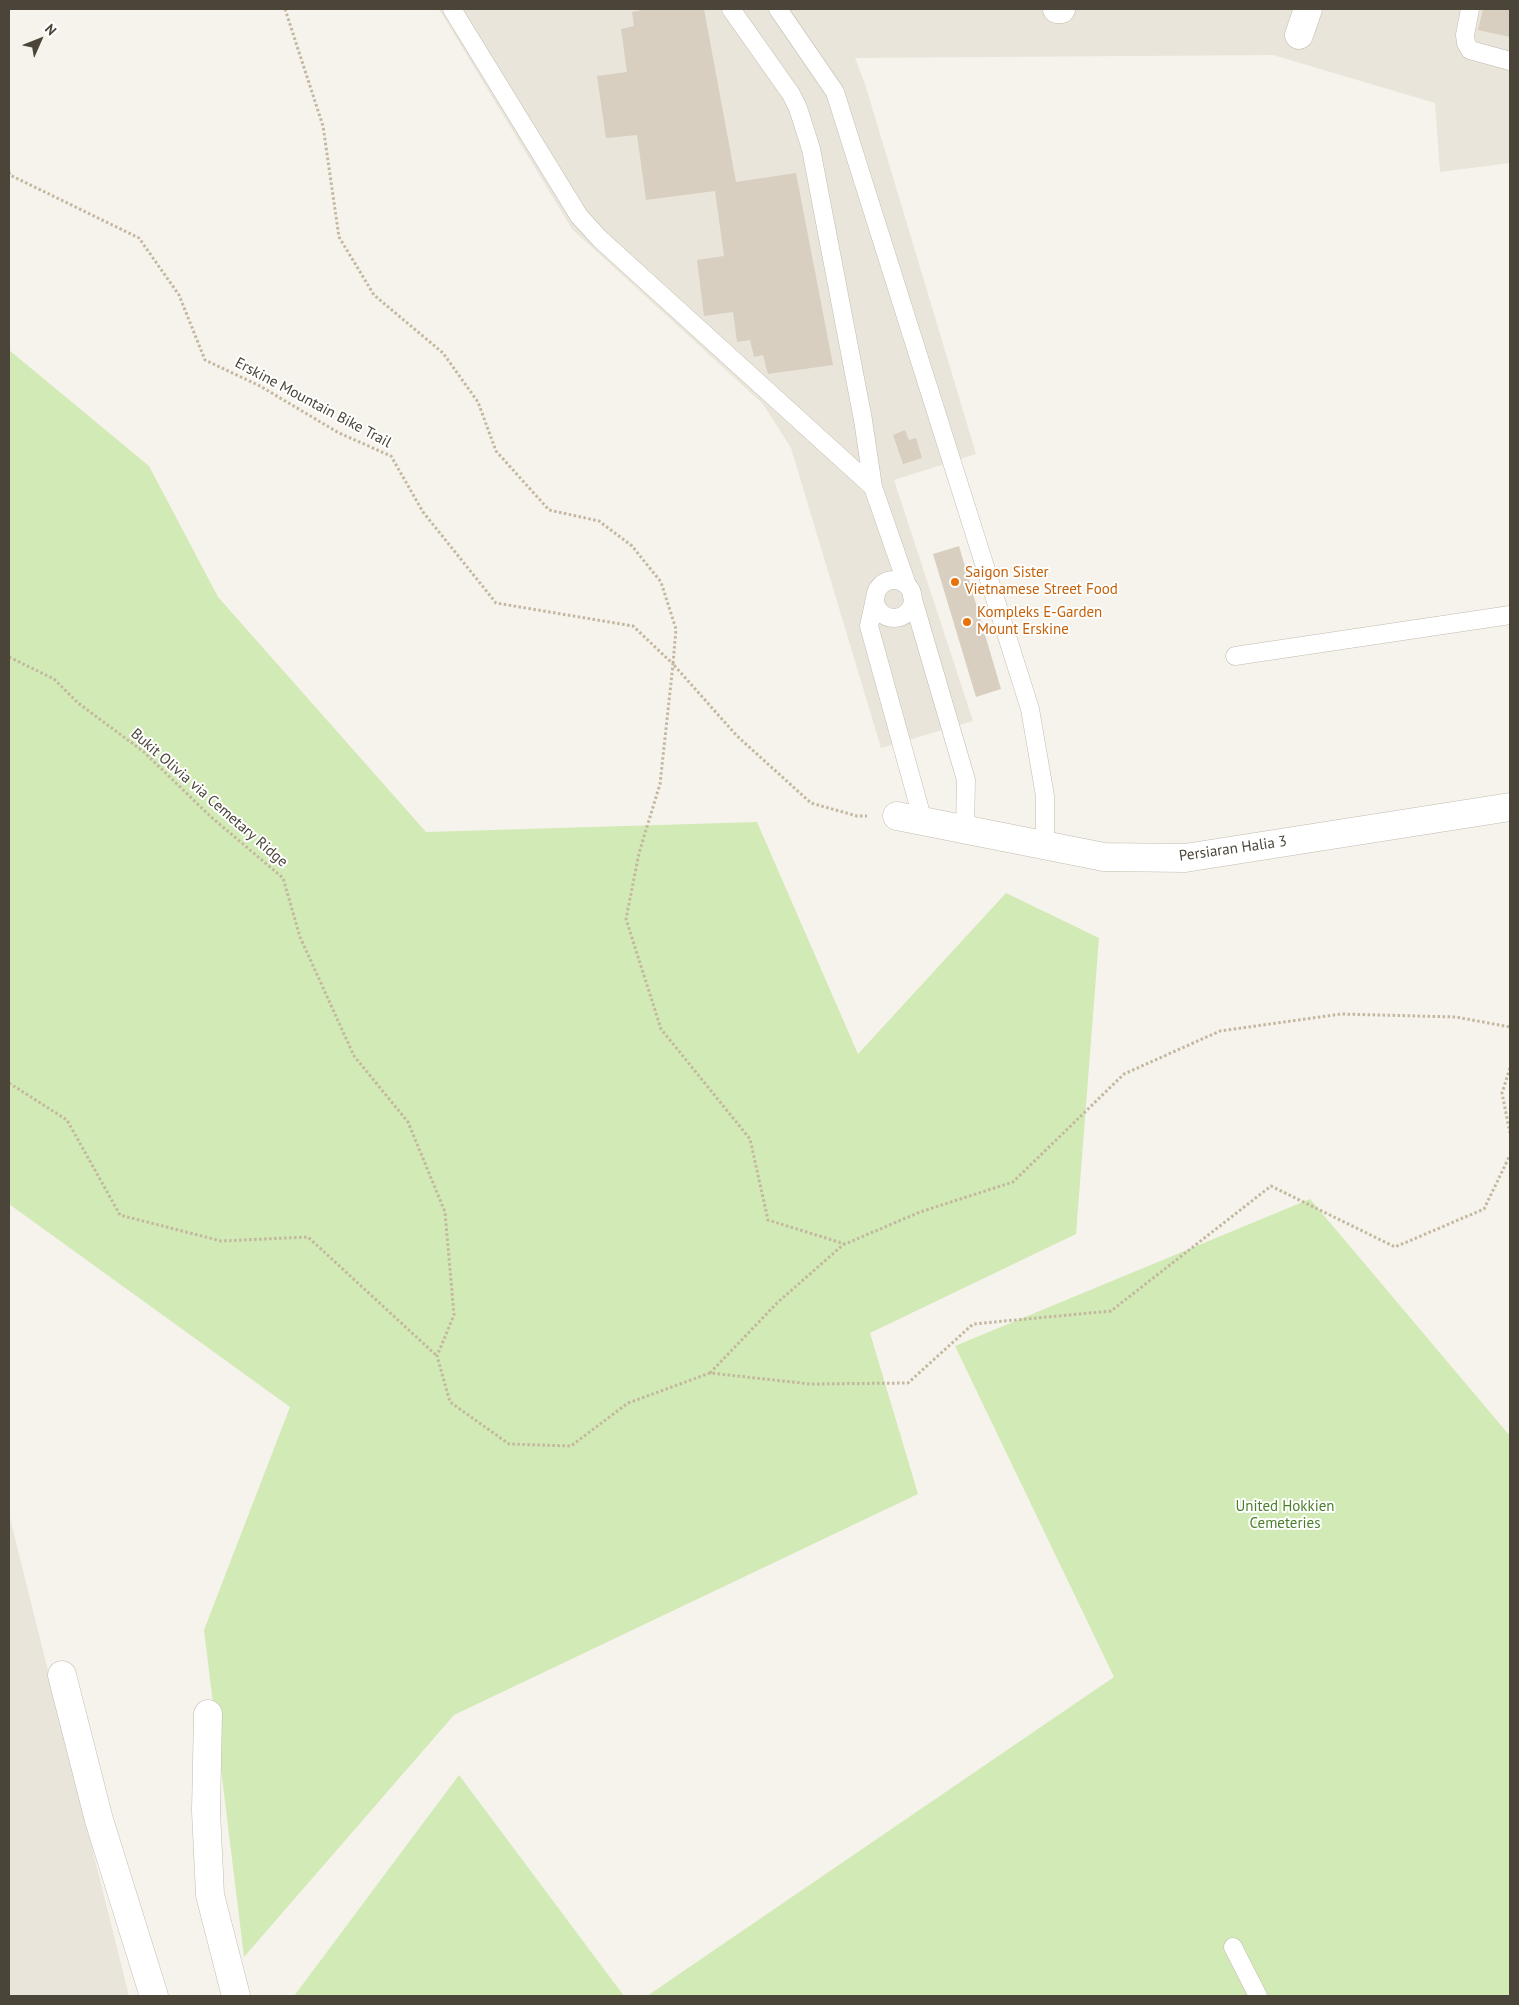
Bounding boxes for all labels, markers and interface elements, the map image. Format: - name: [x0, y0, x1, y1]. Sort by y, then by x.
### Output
- north arrow: [15, 15, 65, 65]
- text: N: [41, 20, 60, 39]
- street label: Erskine Mountain Bike Trail: [232, 354, 394, 452]
- place label: Saigon Sister Vietnamese Street Food: [965, 564, 1118, 599]
- marker: Saigon Sister Vietnamese Street Food: [949, 576, 961, 588]
- place label: Kompleks E-Garden Mount Erskine: [977, 604, 1102, 639]
- marker: Kompleks E-Garden Mount Erskine: [961, 616, 973, 628]
- street label: Bukit Olivia via Cemetary Ridge: [127, 725, 291, 871]
- street label: Persiaran Halia 3: [1178, 833, 1288, 865]
- park label: United Hokkien Cemeteries: [1236, 1498, 1334, 1533]

